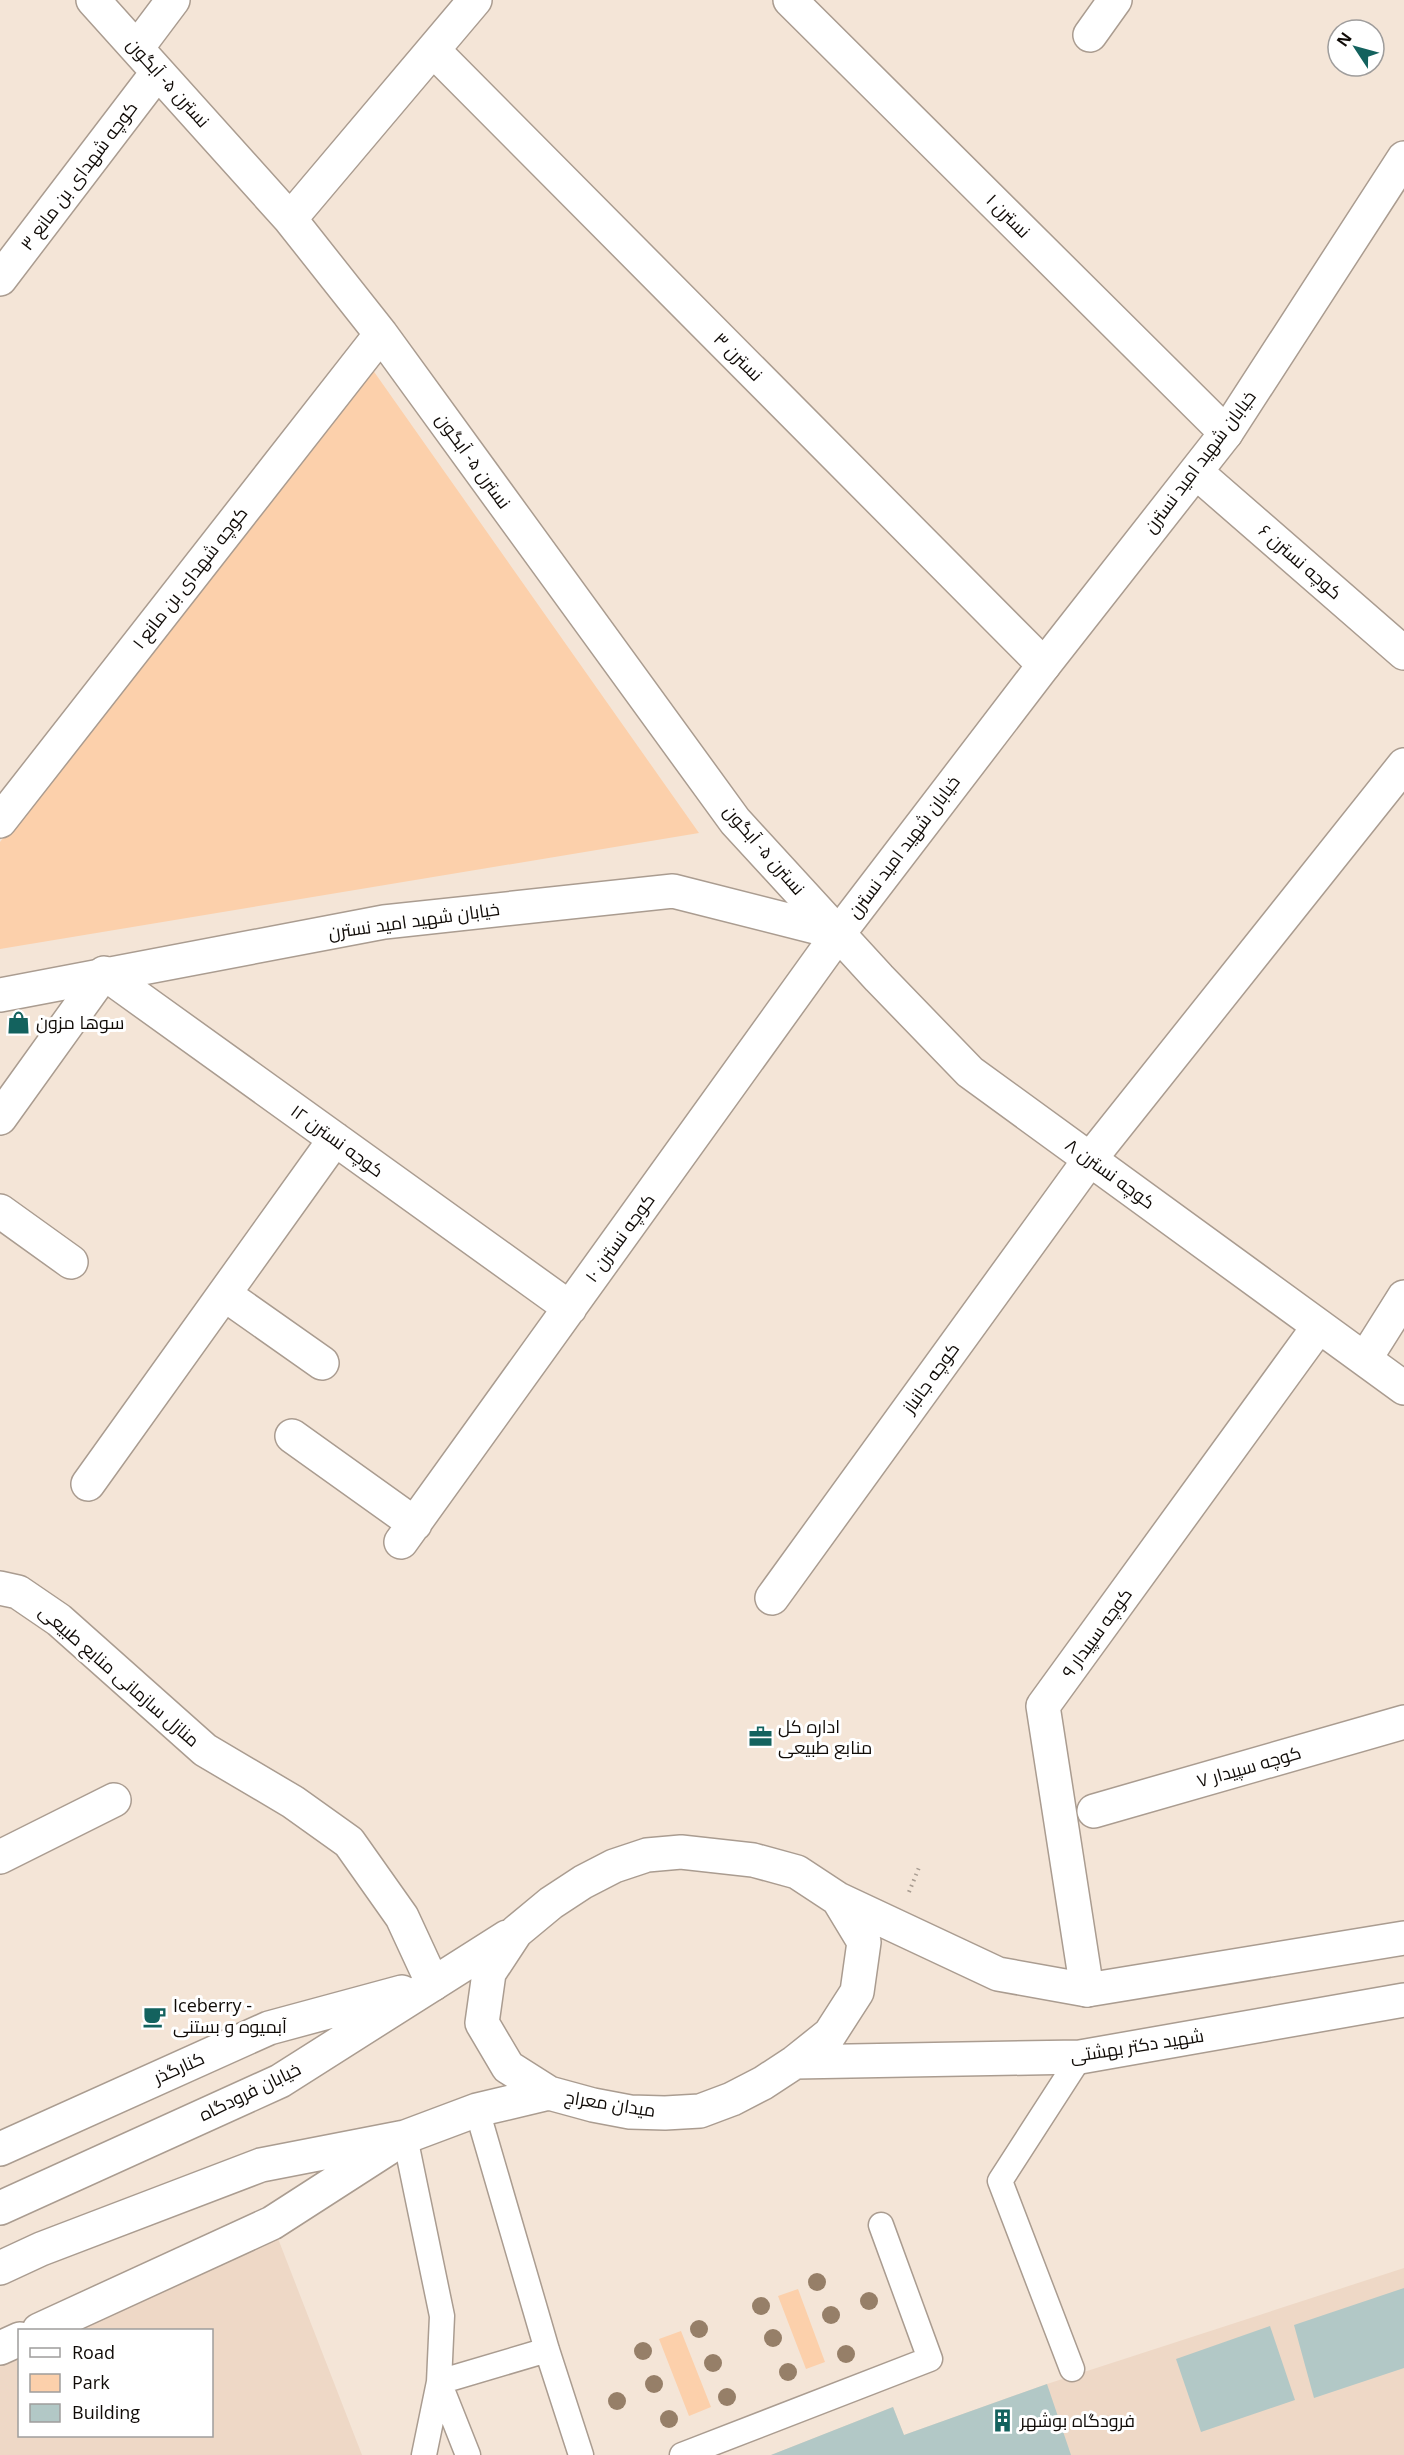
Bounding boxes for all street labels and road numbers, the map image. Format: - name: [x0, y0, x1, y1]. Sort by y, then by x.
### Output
- street label: نسترن ۵- آبگون: [122, 32, 215, 132]
- street label: کوچه شهدای بن مانع ۳: [14, 96, 143, 255]
- street label: نسترن ۱: [981, 188, 1036, 243]
- street label: نسترن ۳: [709, 327, 768, 386]
- street label: خیابان شهید امید نسترن: [1138, 385, 1261, 538]
- street label: نسترن ۵- آبگون: [431, 408, 517, 513]
- street label: کوچه شهدای بن مانع ۱: [126, 501, 253, 654]
- street label: کوچه نسترن ۶: [1253, 518, 1347, 605]
- street label: خیابان شهید امید نسترن: [842, 770, 965, 923]
- street label: نسترن ۵- آبگون: [719, 799, 811, 900]
- street label: خیابان شهید امید نسترن: [327, 896, 501, 944]
- street label: کوچه نسترن ۱۲: [286, 1098, 389, 1183]
- street label: کوچه نسترن ۸: [1060, 1132, 1160, 1215]
- street label: کوچه نسترن ۱۰: [579, 1188, 660, 1287]
- street label: کوچه جانباز: [896, 1337, 965, 1419]
- street label: کوچه سپیدار ۹: [1056, 1583, 1138, 1683]
- street label: منازل سازمانی منابع طبیعی: [34, 1599, 205, 1752]
- street label: کوچه سپیدار ۷: [1194, 1740, 1304, 1793]
- street label: شهید دکتر بهشتی: [1068, 2023, 1205, 2067]
- street label: کنارگذر: [149, 2045, 208, 2089]
- street label: خیابان فرودگاه: [195, 2056, 304, 2126]
- street label: میدان معراج: [563, 2084, 657, 2123]

